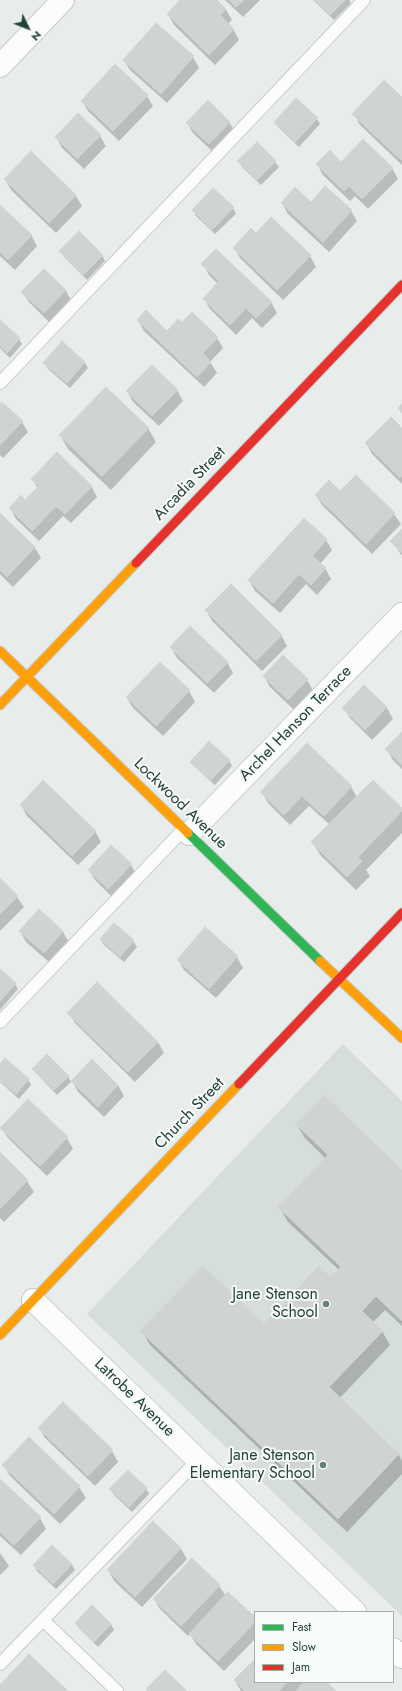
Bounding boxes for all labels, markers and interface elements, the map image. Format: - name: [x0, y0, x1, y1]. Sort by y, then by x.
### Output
- north arrow: [8, 8, 48, 48]
- text: N: [28, 28, 46, 45]
- street label: Arcadia Street: [150, 443, 230, 525]
- street label: Archel Hanson Terrace: [236, 662, 356, 786]
- street label: Lockwood Avenue: [129, 754, 231, 854]
- street label: Church Street: [151, 1074, 229, 1154]
- place label: Jane Stenson School: [232, 1285, 318, 1323]
- marker: Jane Stenson School: [321, 1299, 331, 1309]
- street label: Latrobe Avenue: [90, 1355, 178, 1441]
- place label: Jane Stenson Elementary School: [190, 1446, 315, 1484]
- marker: Jane Stenson Elementary School: [318, 1460, 328, 1470]
- legend: [254, 1611, 394, 1683]
- text: Fast: [292, 1618, 311, 1636]
- text: Slow: [292, 1638, 316, 1656]
- text: Jam: [292, 1658, 310, 1676]

